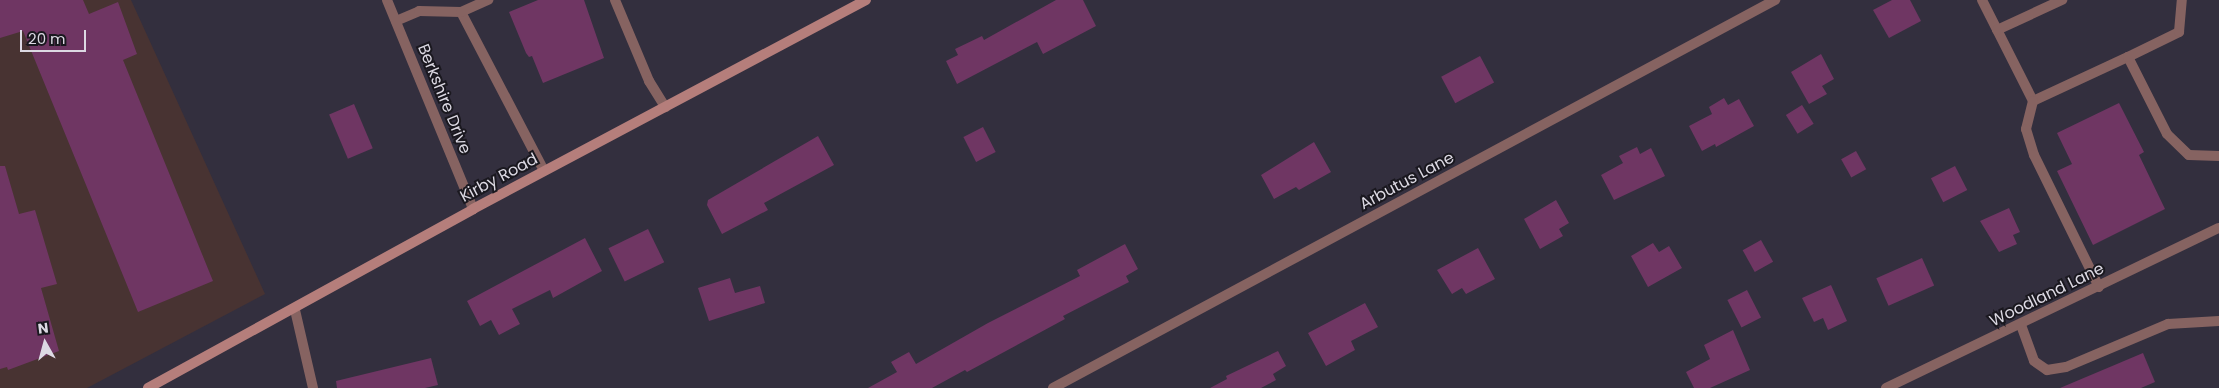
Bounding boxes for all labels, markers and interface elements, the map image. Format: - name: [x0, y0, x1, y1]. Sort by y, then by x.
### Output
- scale bar: [22, 20, 89, 52]
- text: 20 m: [28, 28, 66, 49]
- street label: Berkshire Drive: [413, 41, 475, 157]
- street label: Arbutus Lane: [1356, 148, 1458, 214]
- street label: Kirby Road: [457, 150, 541, 206]
- street label: Woodland Lane: [1987, 259, 2107, 331]
- north arrow: [20, 318, 70, 368]
- text: N: [37, 318, 50, 339]

